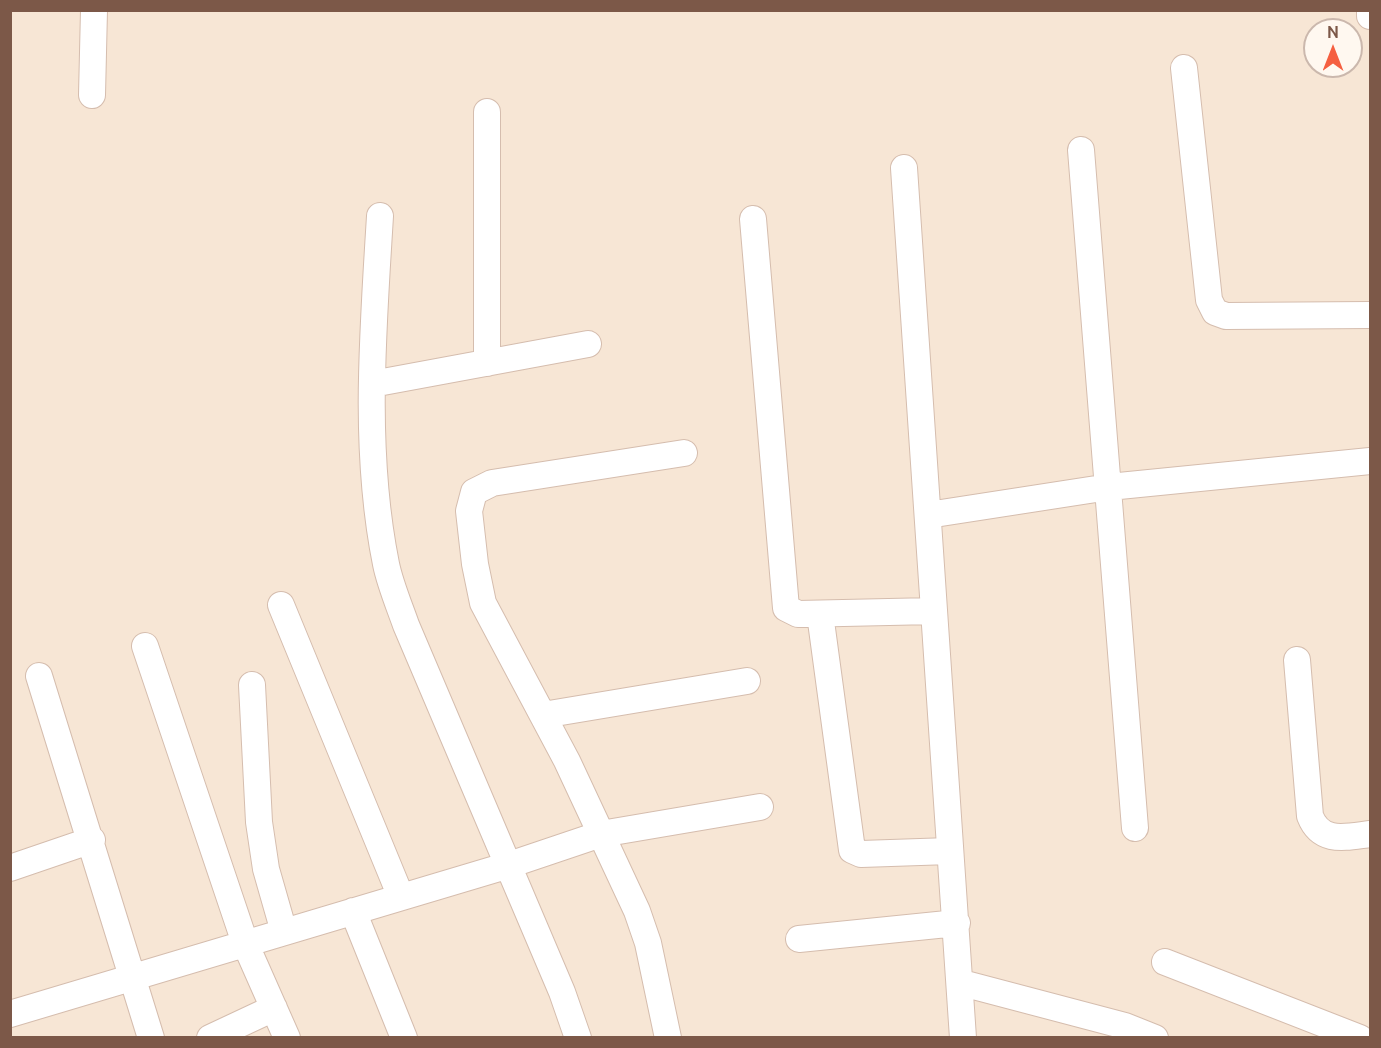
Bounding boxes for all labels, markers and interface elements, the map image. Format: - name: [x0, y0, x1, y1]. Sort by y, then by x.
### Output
- north arrow: [1303, 18, 1363, 78]
- text: N: [1327, 23, 1339, 41]

